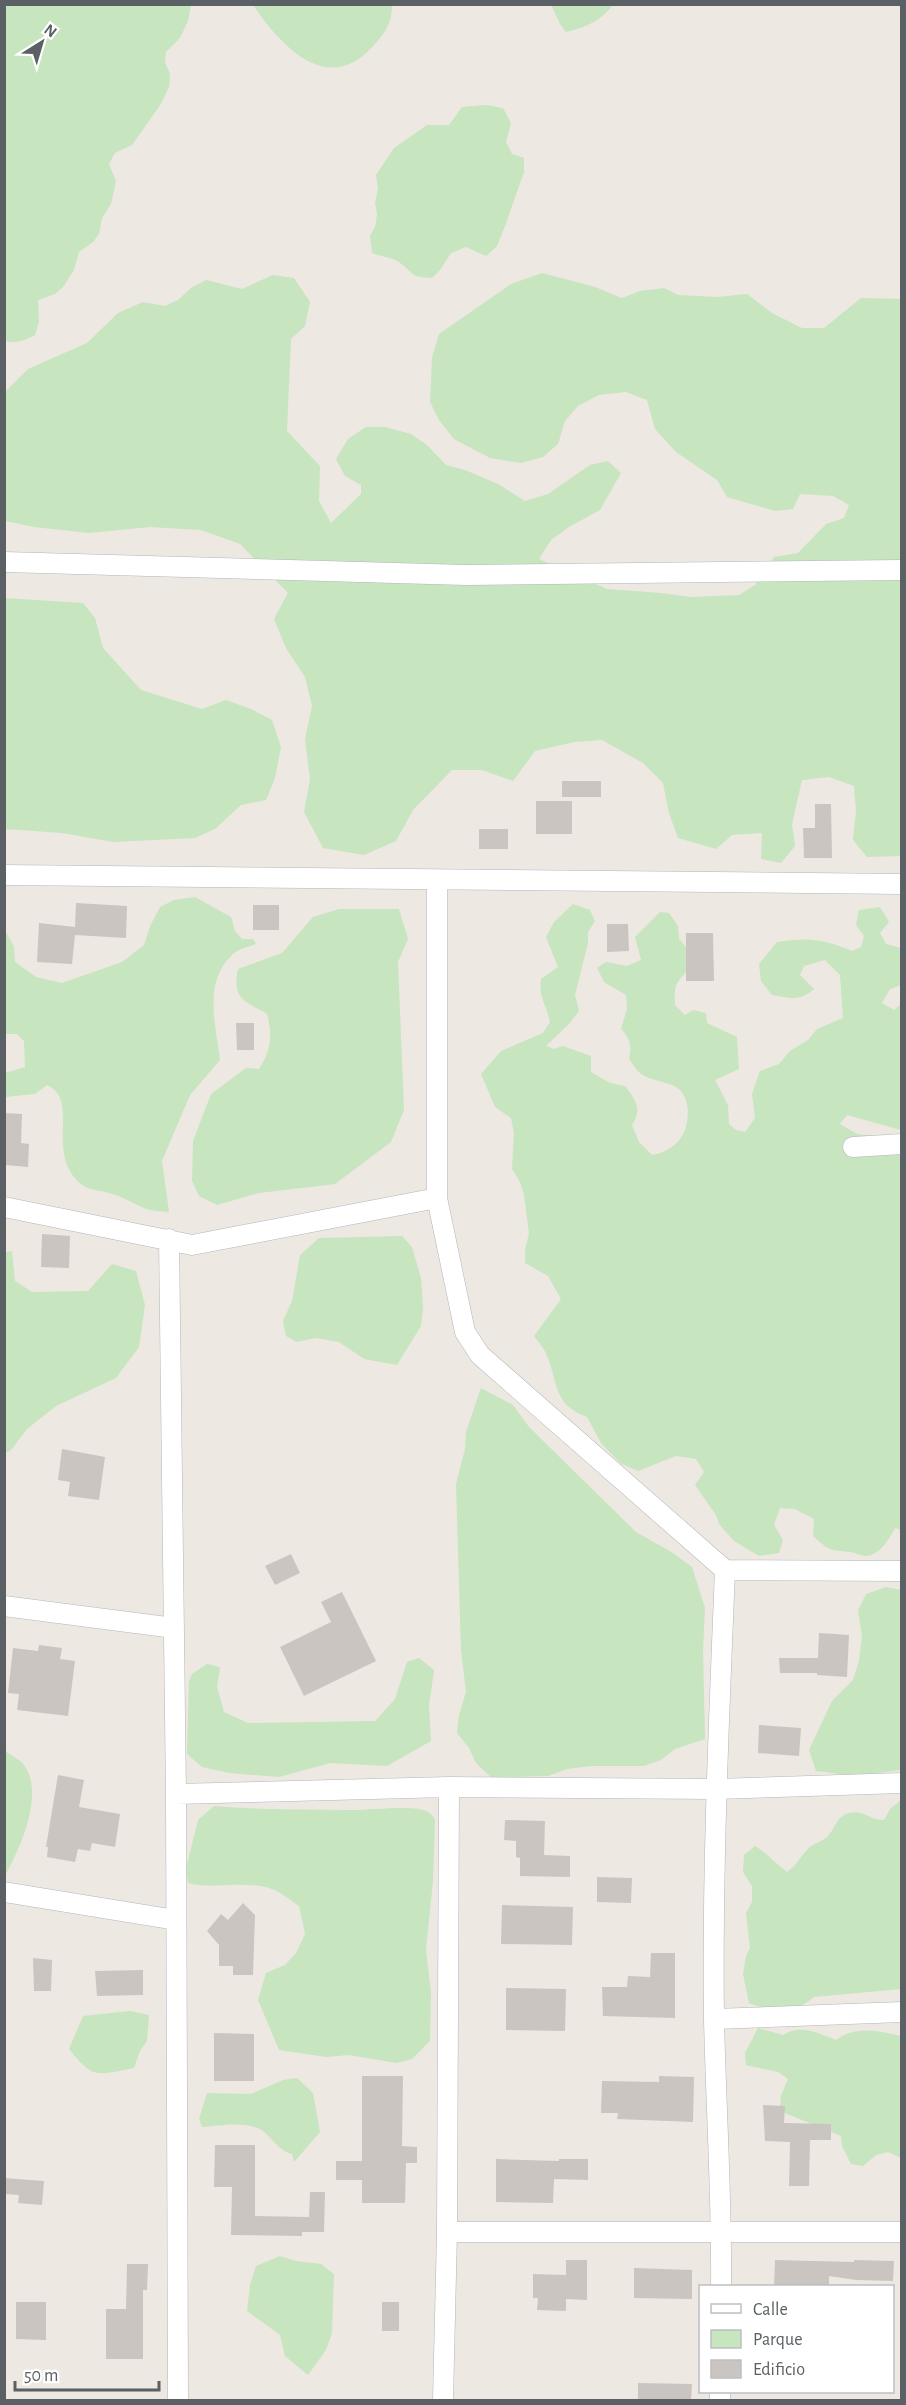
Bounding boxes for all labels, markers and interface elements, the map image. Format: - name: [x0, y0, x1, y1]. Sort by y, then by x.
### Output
- north arrow: [12, 12, 72, 72]
- text: N: [41, 21, 60, 41]
- legend: [699, 2285, 894, 2393]
- text: Calle: [753, 2301, 788, 2319]
- text: Parque: [753, 2331, 802, 2349]
- scale bar: [15, 2354, 159, 2392]
- text: Edificio: [753, 2361, 805, 2379]
- text: 50 m: [24, 2367, 58, 2385]

